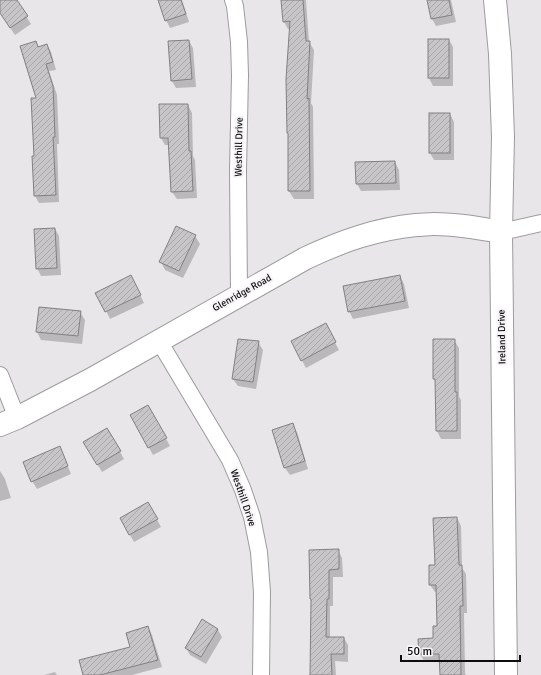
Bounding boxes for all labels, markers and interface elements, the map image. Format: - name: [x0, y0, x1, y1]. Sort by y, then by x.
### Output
- street label: Westhill Drive: [232, 117, 246, 177]
- street label: Glenridge Road: [210, 272, 274, 314]
- street label: Ireland Drive: [496, 310, 508, 364]
- street label: Westhill Drive: [228, 468, 258, 528]
- scale bar: [401, 637, 520, 663]
- text: 50 m: [407, 644, 432, 659]

